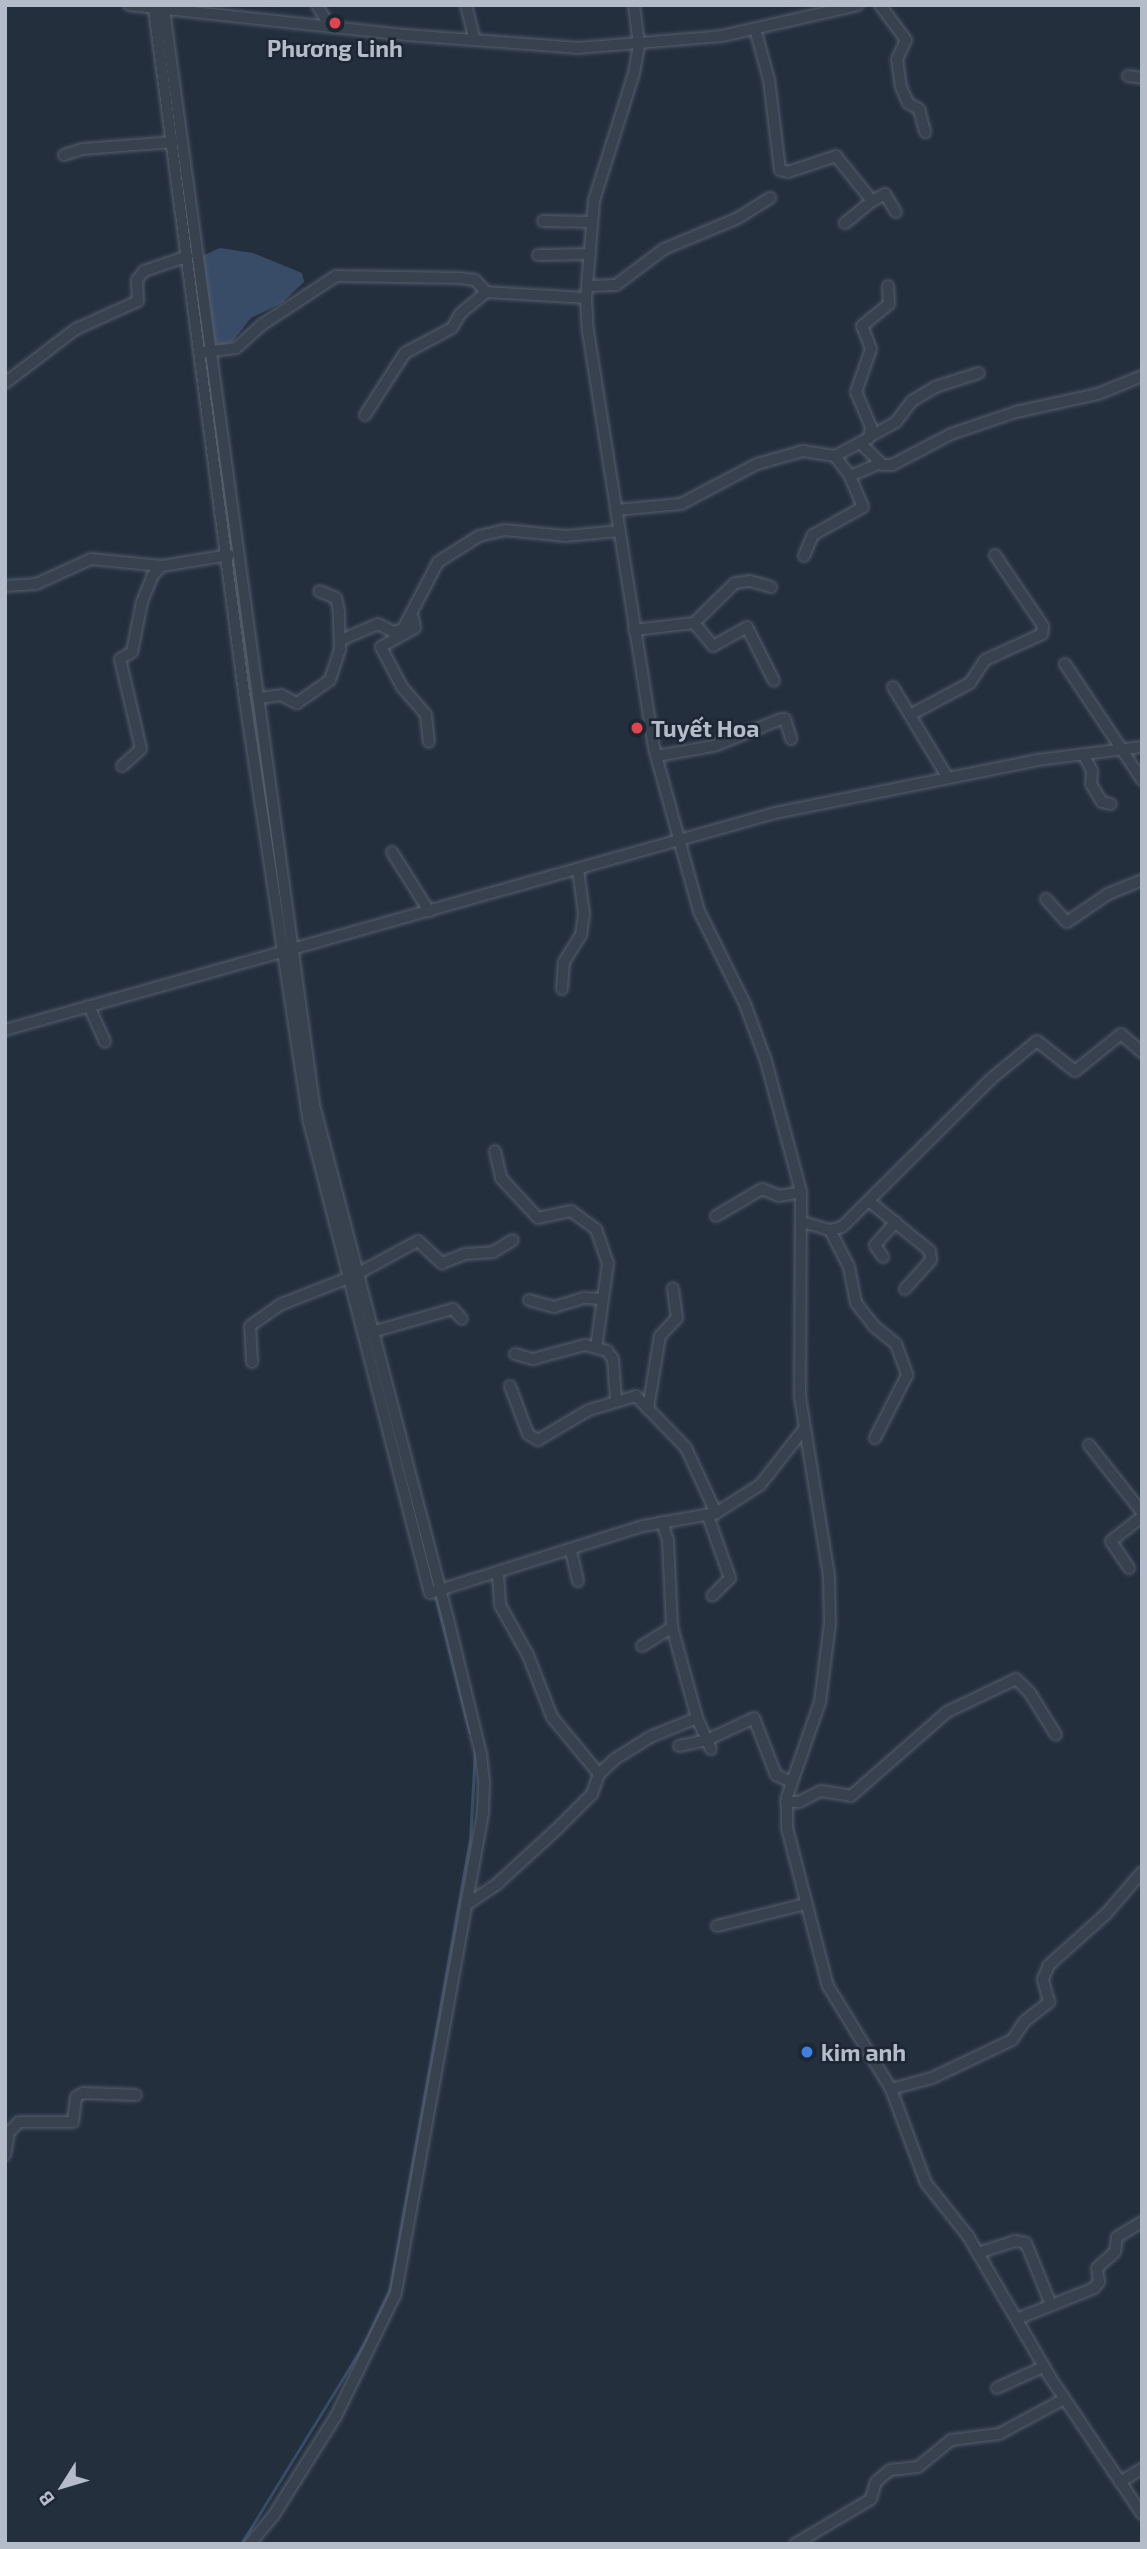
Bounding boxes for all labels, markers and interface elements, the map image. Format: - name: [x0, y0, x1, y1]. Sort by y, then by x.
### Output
- marker: Phương Linh: [327, 15, 343, 31]
- place label: Phương Linh: [267, 34, 403, 62]
- place label: Tuyết Hoa: [651, 714, 759, 742]
- marker: Tuyết Hoa: [629, 720, 645, 736]
- place label: kim anh: [821, 2038, 906, 2066]
- marker: kim anh: [799, 2044, 815, 2060]
- north arrow: [28, 2451, 98, 2521]
- text: B: [33, 2487, 59, 2511]

